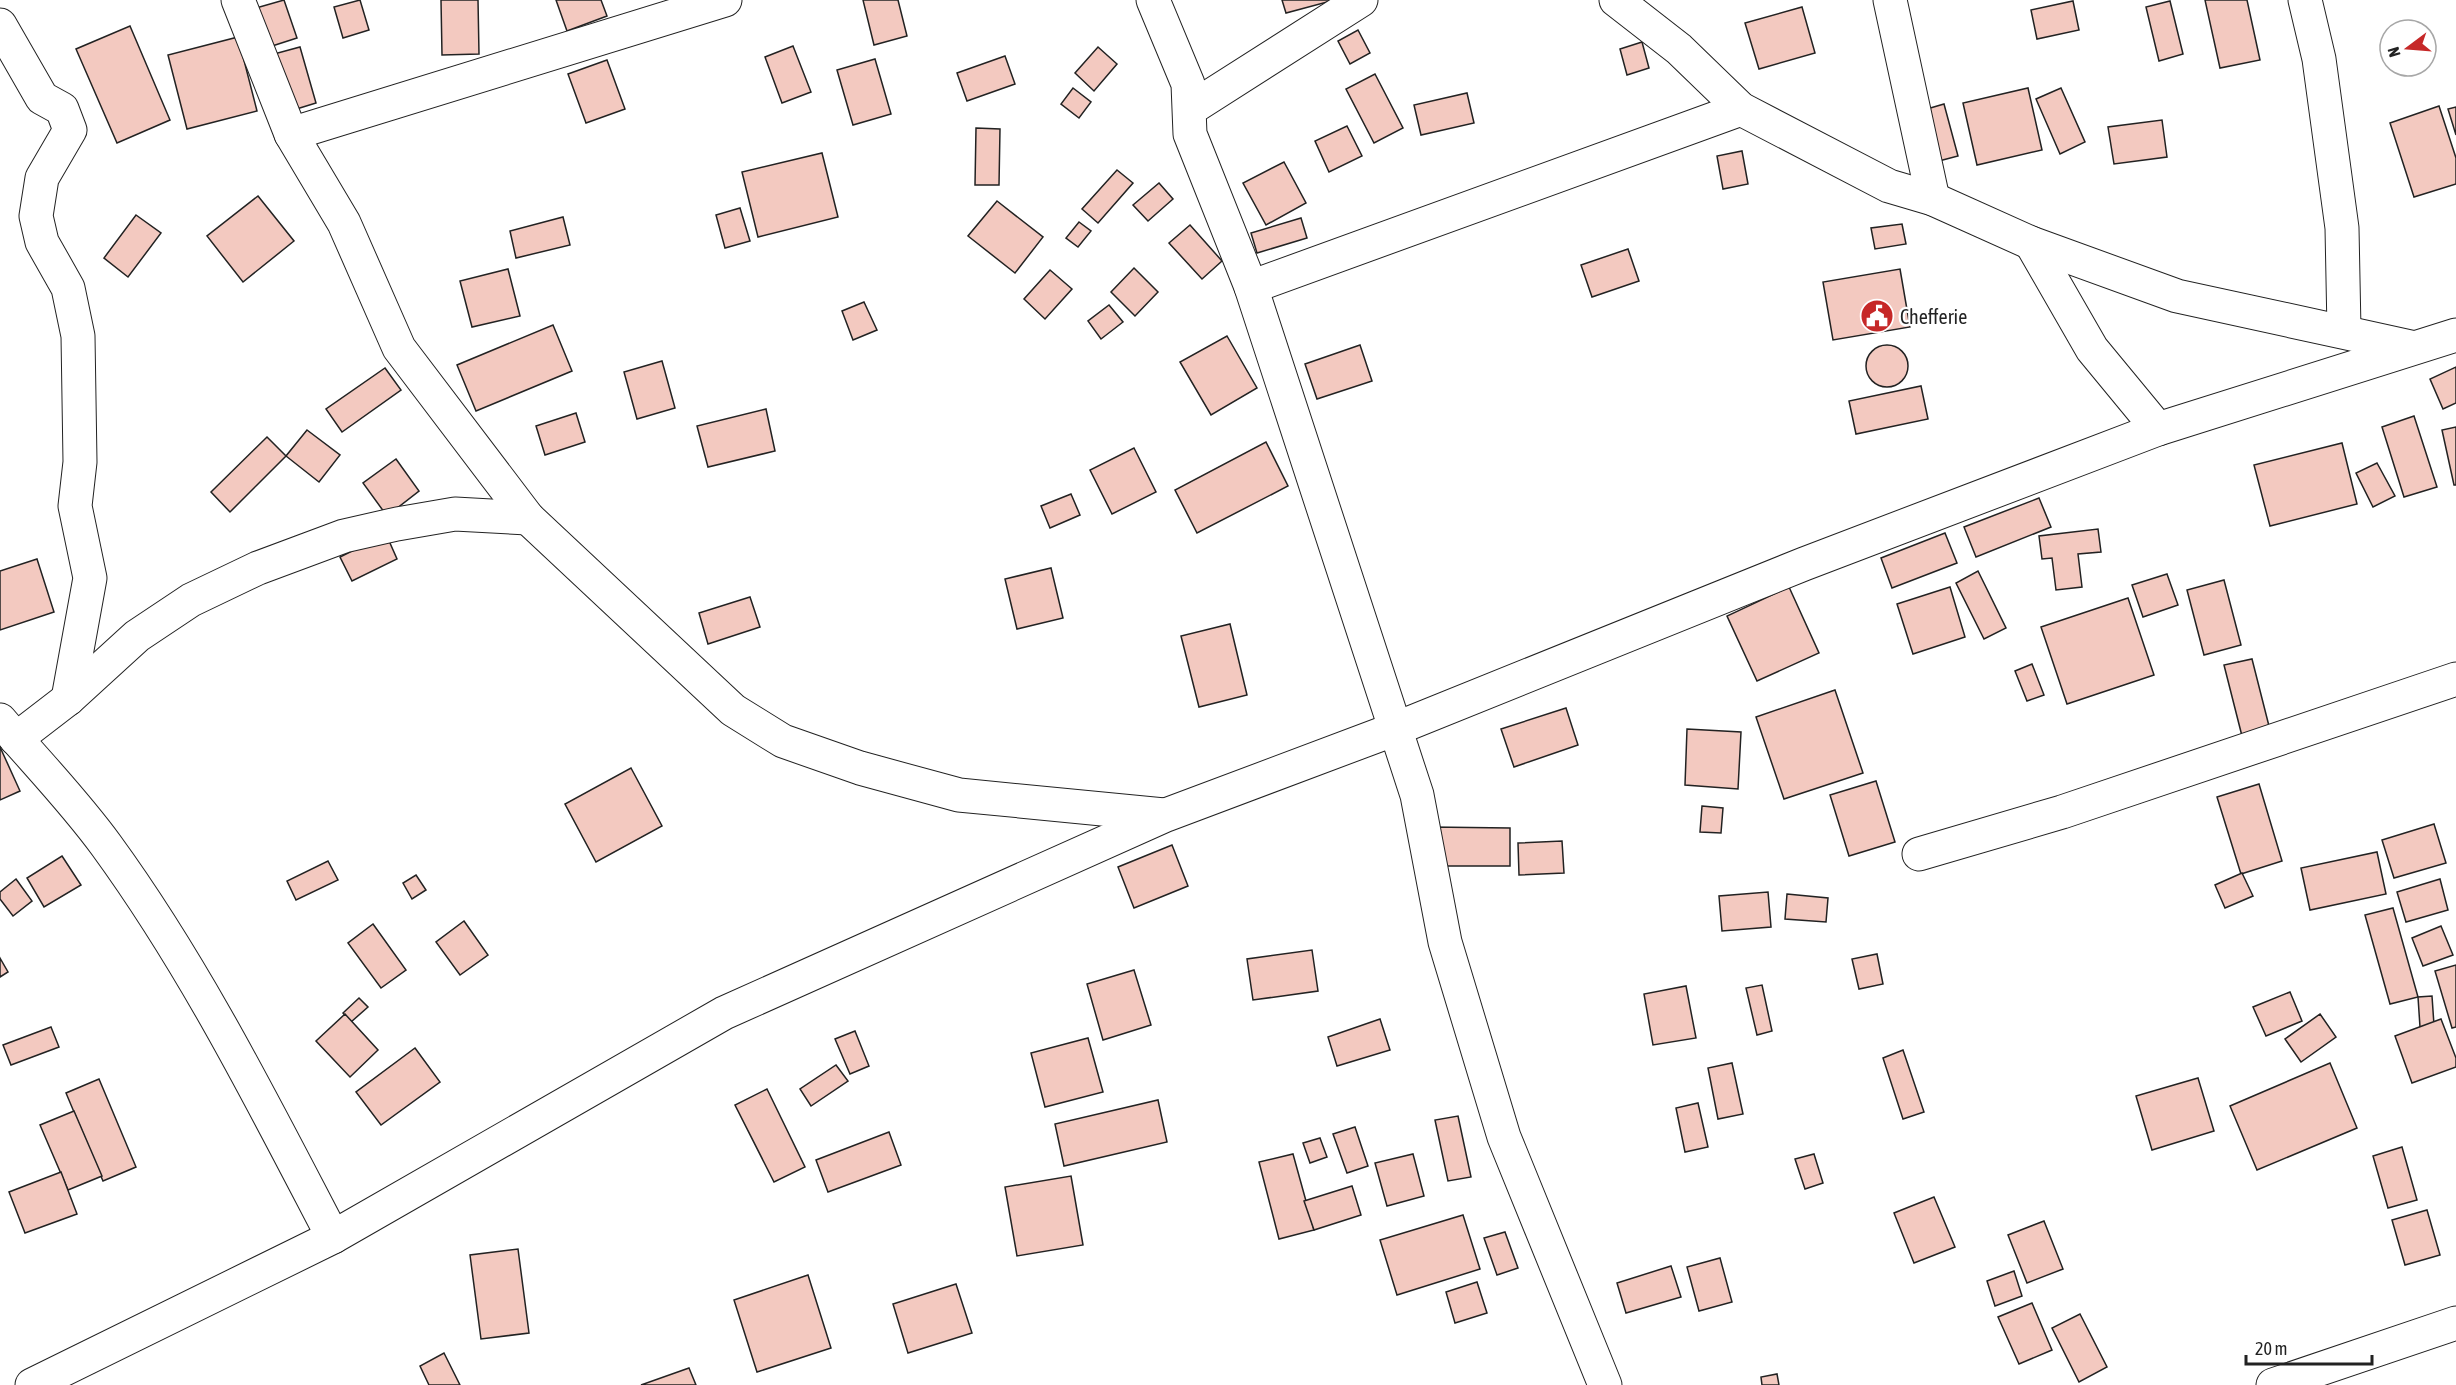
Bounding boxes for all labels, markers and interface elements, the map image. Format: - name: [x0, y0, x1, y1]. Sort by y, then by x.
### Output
- north arrow: [2378, 18, 2438, 78]
- text: N: [2384, 45, 2404, 59]
- public building icon: Chefferie: [1859, 298, 1895, 334]
- place label: Chefferie: [1900, 305, 1967, 328]
- scale bar: [2246, 1328, 2372, 1366]
- text: 20 m: [2255, 1338, 2287, 1359]

